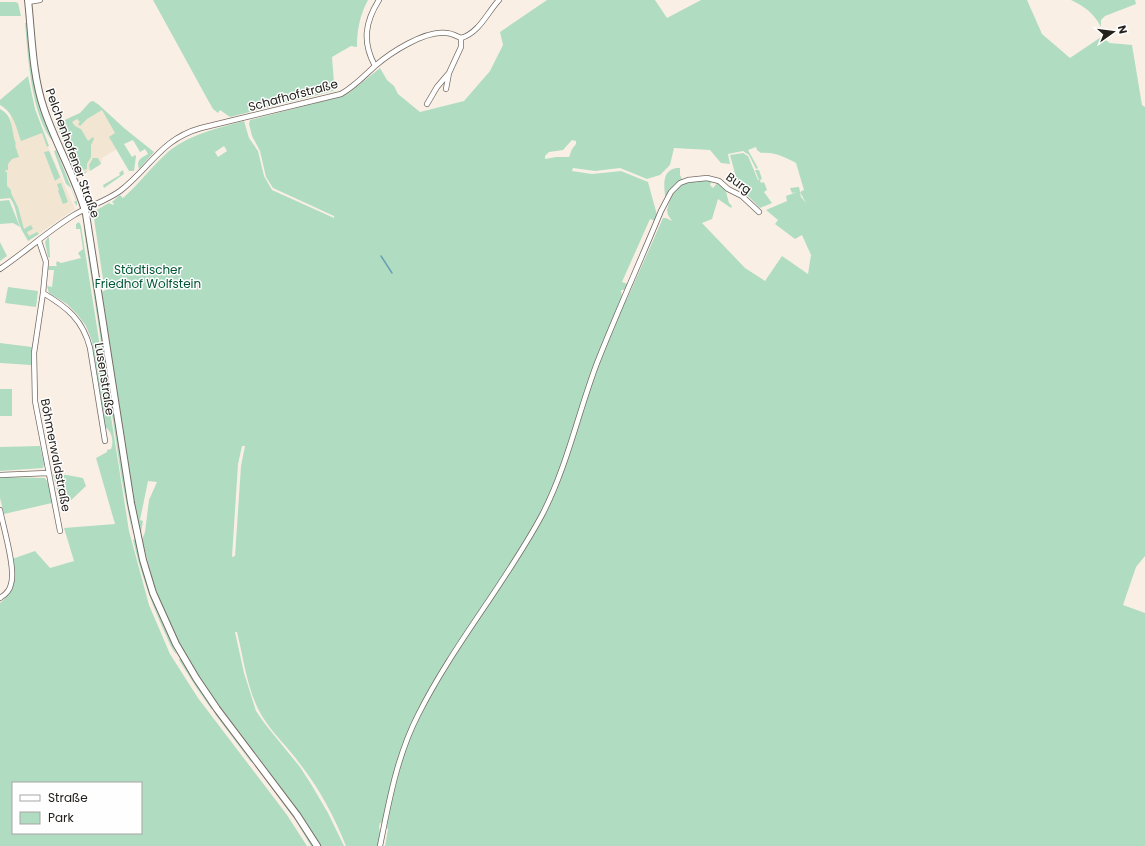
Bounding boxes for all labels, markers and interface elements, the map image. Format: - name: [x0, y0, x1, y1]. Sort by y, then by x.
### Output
- north arrow: [1093, 12, 1133, 52]
- text: N: [1114, 24, 1131, 36]
- street label: Schafhofstraße: [246, 75, 340, 115]
- street label: Pelchenhofener Straße: [42, 86, 104, 220]
- street label: Burg: [723, 168, 755, 198]
- park label: Städtischer Friedhof Wolfstein: [95, 261, 201, 292]
- street label: Lusenstraße: [91, 342, 119, 416]
- street label: Böhmerwaldstraße: [37, 397, 75, 513]
- legend: [12, 782, 142, 834]
- text: Straße: [48, 789, 88, 806]
- text: Park: [48, 809, 75, 826]

